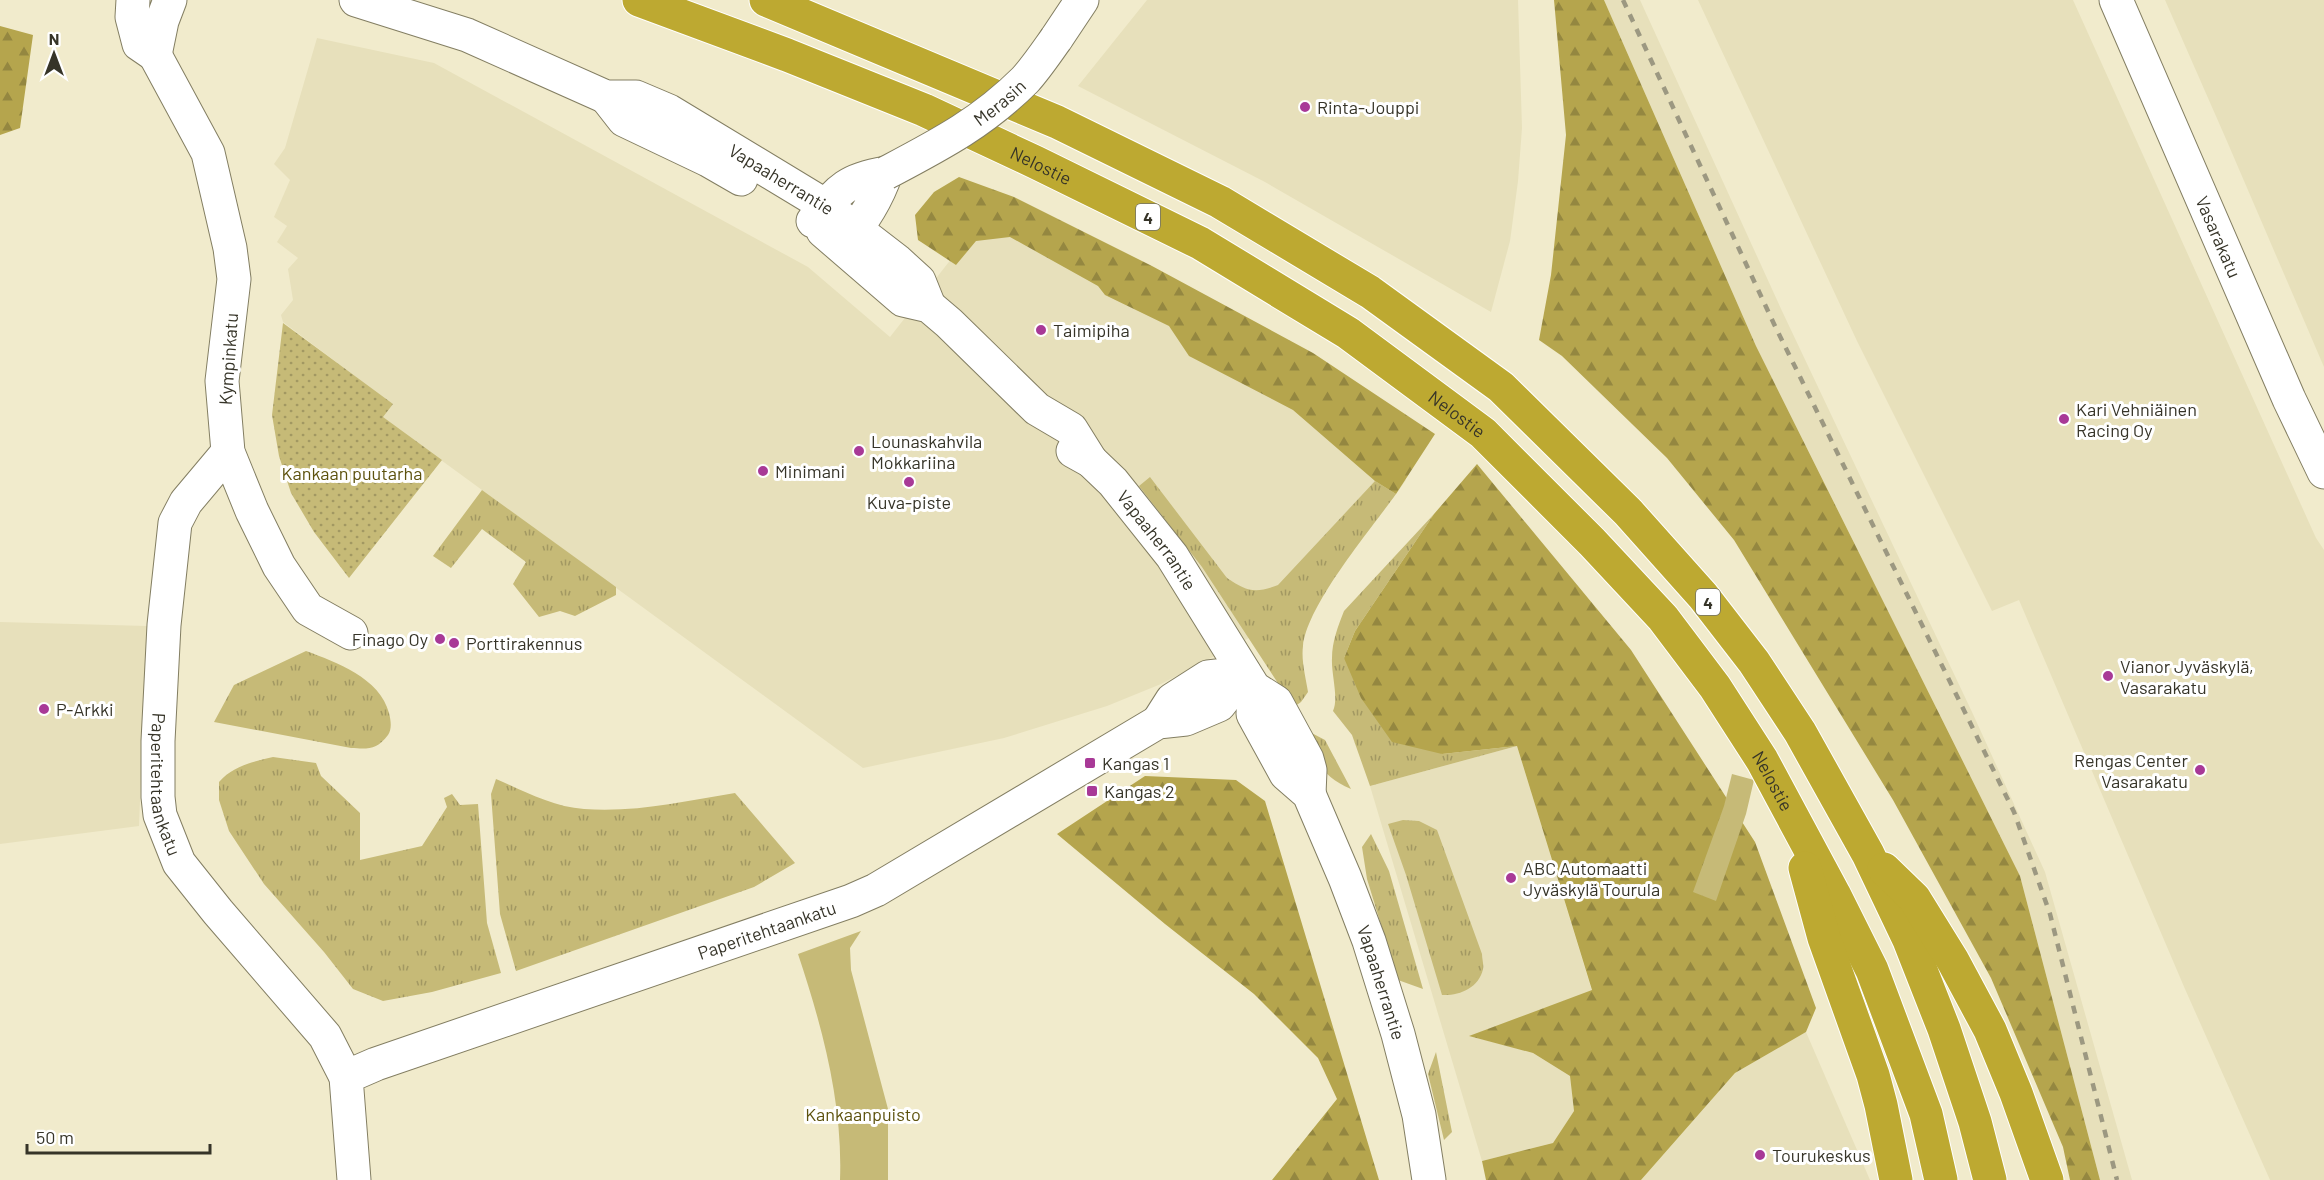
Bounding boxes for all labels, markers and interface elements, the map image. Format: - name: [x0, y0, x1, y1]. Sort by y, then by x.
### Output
- north arrow: [24, 24, 84, 84]
- text: N: [49, 29, 59, 48]
- street label: Merasin: [969, 75, 1030, 130]
- place label: Rinta-Jouppi: [1317, 96, 1419, 118]
- marker: Rinta-Jouppi: [1298, 100, 1312, 114]
- street label: Vapaaherrantie: [725, 139, 839, 219]
- street label: Nelostie: [1007, 141, 1075, 189]
- street label: Vasarakatu: [2191, 193, 2246, 281]
- road number: 4: [1136, 204, 1160, 230]
- street label: Kympinkatu: [214, 312, 242, 406]
- place label: Taimipiha: [1053, 319, 1130, 341]
- marker: Taimipiha: [1034, 323, 1048, 337]
- street label: Nelostie: [1424, 386, 1490, 442]
- place label: Kari Vehniäinen Racing Oy: [2076, 398, 2197, 441]
- marker: Kari Vehniäinen Racing Oy: [2057, 412, 2071, 426]
- place label: Lounaskahvila Mokkariina: [871, 430, 982, 473]
- marker: Lounaskahvila Mokkariina: [852, 444, 866, 458]
- place label: Minimani: [775, 460, 845, 482]
- park label: Kankaan puutarha: [282, 462, 422, 484]
- marker: Minimani: [756, 464, 770, 478]
- marker: Kuva-piste: [902, 475, 916, 489]
- street label: Vapaaherrantie: [1113, 486, 1201, 594]
- place label: Kuva-piste: [867, 491, 951, 513]
- road number: 4: [1696, 589, 1720, 615]
- place label: Finago Oy: [352, 628, 428, 650]
- marker: Finago Oy: [433, 632, 447, 646]
- place label: Porttirakennus: [466, 632, 582, 654]
- marker: Porttirakennus: [447, 636, 461, 650]
- place label: Vianor Jyväskylä, Vasarakatu: [2120, 655, 2254, 698]
- marker: Vianor Jyväskylä, Vasarakatu: [2101, 669, 2115, 683]
- place label: P-Arkki: [56, 698, 114, 720]
- marker: P-Arkki: [37, 702, 51, 716]
- street label: Paperitehtaankatu: [147, 712, 186, 859]
- street label: Nelostie: [1748, 746, 1798, 815]
- place label: Rengas Center Vasarakatu: [2074, 749, 2188, 792]
- place label: Kangas 1: [1102, 752, 1169, 774]
- marker: Kangas 1: [1083, 756, 1097, 770]
- marker: Rengas Center Vasarakatu: [2193, 763, 2207, 777]
- place label: Kangas 2: [1104, 780, 1175, 802]
- marker: Kangas 2: [1085, 784, 1099, 798]
- place label: ABC Automaatti Jyväskylä Tourula: [1523, 857, 1660, 900]
- marker: ABC Automaatti Jyväskylä Tourula: [1504, 871, 1518, 885]
- street label: Paperitehtaankatu: [695, 896, 839, 964]
- street label: Vapaaherrantie: [1353, 922, 1410, 1042]
- park label: Kankaanpuisto: [805, 1103, 921, 1125]
- scale bar: [27, 1117, 210, 1155]
- text: 50 m: [36, 1126, 74, 1148]
- place label: Tourukeskus: [1772, 1144, 1871, 1166]
- marker: Tourukeskus: [1753, 1148, 1767, 1162]

